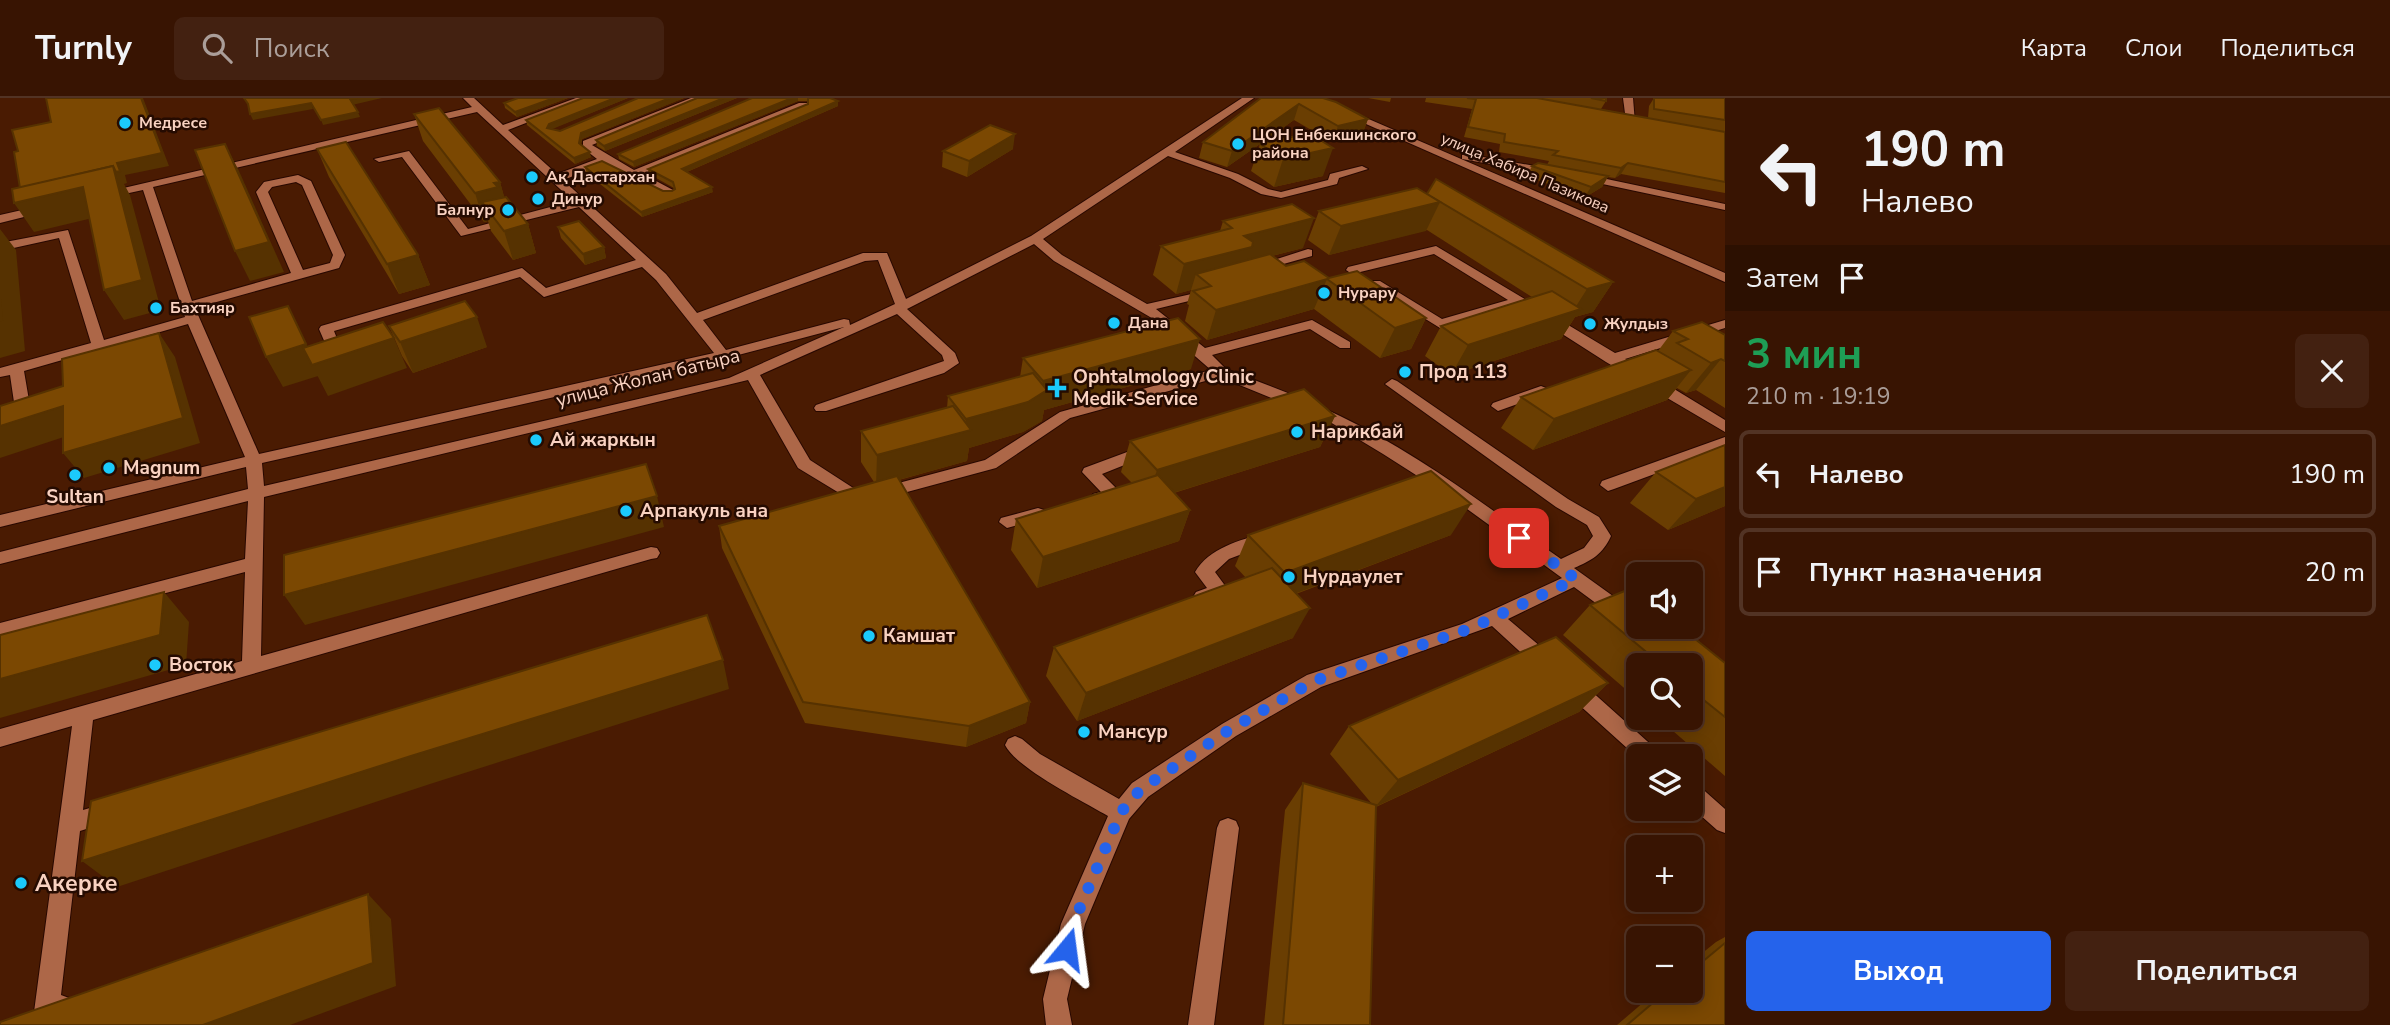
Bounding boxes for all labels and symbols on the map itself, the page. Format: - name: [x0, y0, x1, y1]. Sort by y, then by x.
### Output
- place label: Медресе: [139, 112, 207, 134]
- marker: Медресе: [117, 115, 133, 131]
- place label: ЦОН Енбекшинского района: [1252, 124, 1416, 164]
- street label: улица Хабира Пазикова: [1437, 127, 1613, 219]
- marker: ЦОН Енбекшинского района: [1230, 136, 1246, 152]
- place label: Ақ Дастархан: [546, 166, 655, 188]
- marker: Ақ Дастархан: [524, 169, 540, 185]
- place label: Динур: [552, 188, 603, 210]
- marker: Динур: [530, 191, 546, 207]
- place label: Балнур: [437, 199, 494, 221]
- marker: Балнур: [500, 202, 516, 218]
- place label: Нурару: [1338, 282, 1397, 304]
- marker: Нурару: [1316, 285, 1332, 301]
- place label: Бахтияр: [170, 297, 235, 319]
- marker: Бахтияр: [148, 300, 164, 316]
- place label: Дана: [1128, 312, 1168, 334]
- place label: Жулдыз: [1604, 313, 1668, 335]
- marker: Дана: [1106, 315, 1122, 331]
- marker: Жулдыз: [1582, 316, 1598, 332]
- street label: улица Жолан батыра: [553, 343, 743, 413]
- place label: Прод 113: [1419, 359, 1508, 385]
- place label: Ophtalmology Clinic Medik-Service: [1073, 364, 1254, 412]
- marker: Прод 113: [1397, 364, 1413, 380]
- marker: Ophtalmology Clinic Medik-Service: [1047, 378, 1067, 398]
- place label: Нарикбай: [1311, 419, 1403, 445]
- marker: Нарикбай: [1289, 424, 1305, 440]
- place label: Ай жаркын: [550, 427, 656, 453]
- marker: Ай жаркын: [528, 432, 544, 448]
- place label: Magnum: [123, 455, 200, 481]
- marker: Magnum: [101, 460, 117, 476]
- marker: Sultan: [67, 467, 83, 483]
- place label: Sultan: [46, 484, 104, 510]
- place label: Арпакуль ана: [640, 498, 768, 524]
- marker: Арпакуль ана: [618, 503, 634, 519]
- pin: [1489, 508, 1549, 568]
- place label: Нурдаулет: [1303, 564, 1403, 590]
- marker: Нурдаулет: [1281, 569, 1297, 585]
- place label: Камшат: [883, 623, 955, 649]
- marker: Камшат: [861, 628, 877, 644]
- place label: Восток: [169, 652, 234, 678]
- marker: Восток: [147, 657, 163, 673]
- place label: Мансур: [1098, 719, 1168, 745]
- marker: Мансур: [1076, 724, 1092, 740]
- place label: Акерке: [35, 868, 118, 899]
- marker: Акерке: [13, 875, 29, 891]
- position arrow: [1030, 912, 1104, 986]

